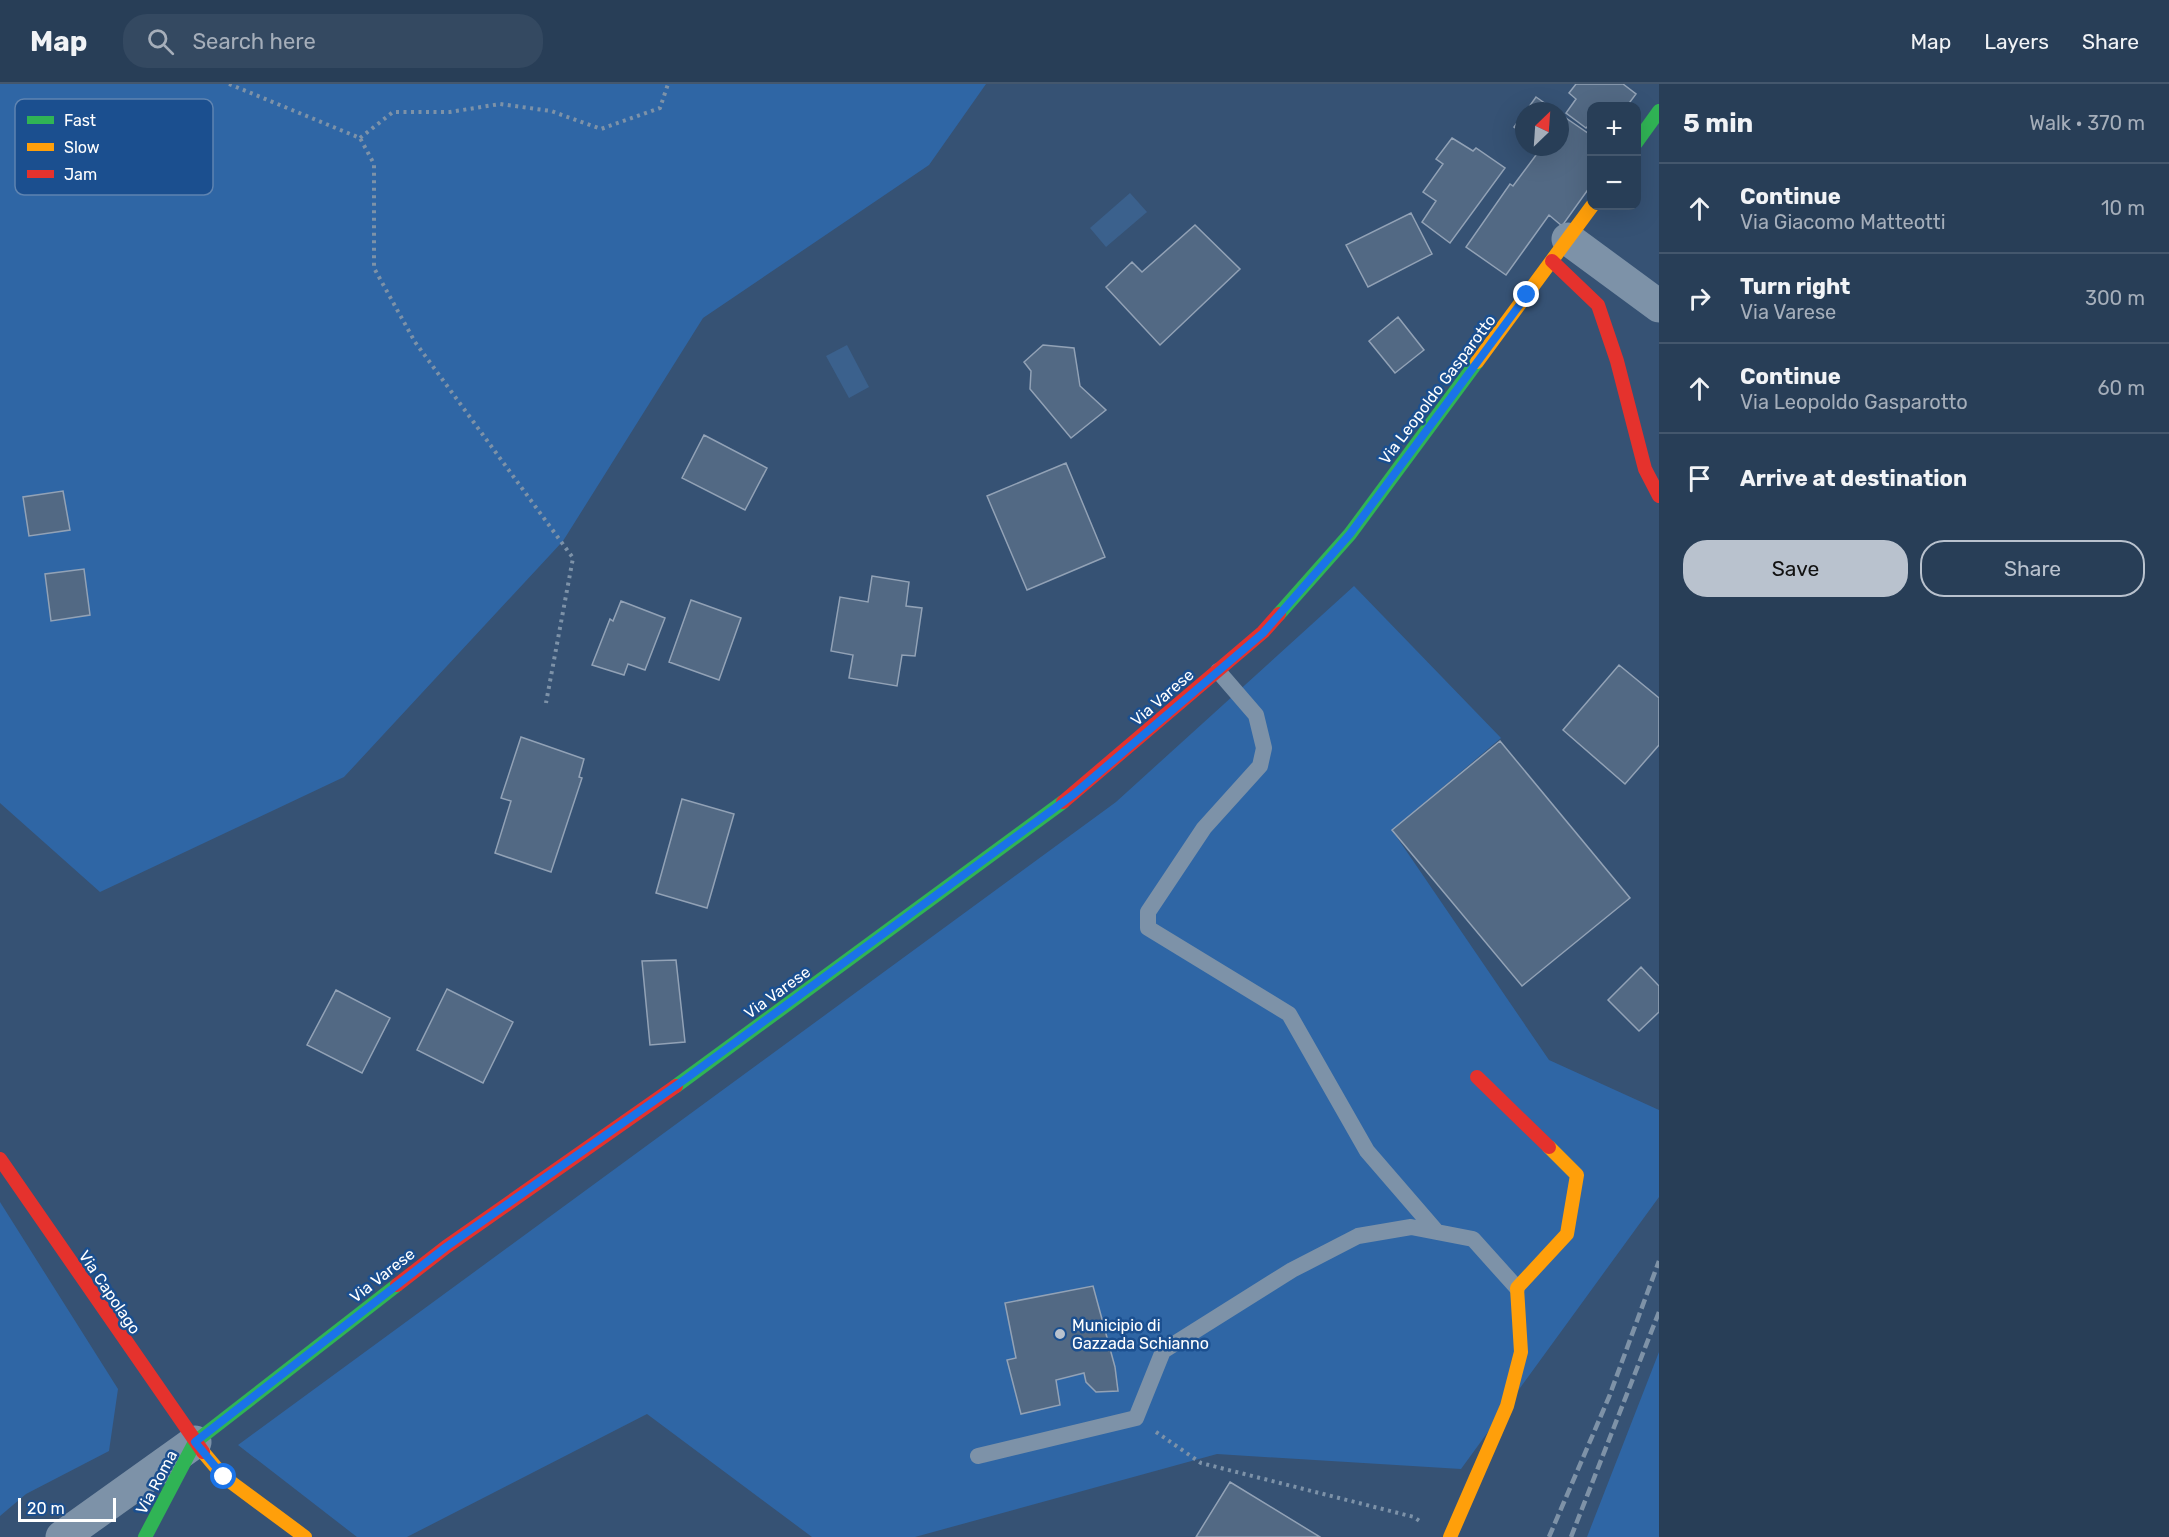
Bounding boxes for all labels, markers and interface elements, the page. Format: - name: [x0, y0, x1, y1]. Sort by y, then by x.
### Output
- search box: [123, 14, 543, 68]
- text: Map: [30, 25, 87, 58]
- icon: search: [144, 25, 177, 58]
- text: Search here: [192, 28, 316, 55]
- text: Map: [1910, 29, 1951, 54]
- text: Layers: [1984, 29, 2049, 54]
- text: Share: [2082, 29, 2139, 54]
- legend: [15, 99, 213, 195]
- north arrow: [1515, 102, 1569, 156]
- map controls: [1587, 102, 1641, 210]
- button: +: [1587, 102, 1641, 156]
- text: 5 min: [1683, 108, 1753, 139]
- text: Fast: [64, 111, 96, 130]
- text: Walk · 370 m: [2029, 111, 2145, 135]
- text: Slow: [64, 138, 100, 157]
- button: −: [1587, 156, 1641, 210]
- text: Jam: [64, 165, 97, 184]
- text: Continue: [1740, 183, 1841, 210]
- icon: ahead: [1683, 192, 1716, 225]
- text: 10 m: [2101, 196, 2145, 220]
- text: Via Giacomo Matteotti: [1740, 210, 1946, 234]
- text: Turn right: [1740, 273, 1850, 300]
- route end: [1513, 281, 1539, 307]
- icon: right: [1683, 282, 1716, 315]
- text: 300 m: [2085, 286, 2145, 310]
- text: Via Varese: [1740, 300, 1836, 324]
- street label: Via Leopoldo Gasparotto: [1375, 311, 1500, 468]
- text: Continue: [1740, 363, 1841, 390]
- icon: ahead: [1683, 372, 1716, 405]
- text: 60 m: [2098, 376, 2145, 400]
- text: Via Leopoldo Gasparotto: [1740, 390, 1968, 414]
- icon: arrive: [1683, 462, 1716, 495]
- text: Arrive at destination: [1740, 465, 1967, 492]
- button: Save: [1683, 540, 1908, 597]
- button: Share: [1920, 540, 2145, 597]
- street label: Via Varese: [1127, 665, 1198, 730]
- street label: Via Varese: [741, 962, 814, 1023]
- street label: Via Varese: [346, 1244, 419, 1307]
- street label: Via Capolago: [75, 1247, 145, 1338]
- place label: Municipio di Gazzada Schianno: [1072, 1316, 1209, 1353]
- marker: Municipio di Gazzada Schianno: [1053, 1327, 1067, 1341]
- street label: Via Roma: [132, 1447, 181, 1517]
- route start: [210, 1463, 236, 1489]
- scale bar: [18, 1495, 116, 1522]
- text: 20 m: [27, 1499, 65, 1518]

